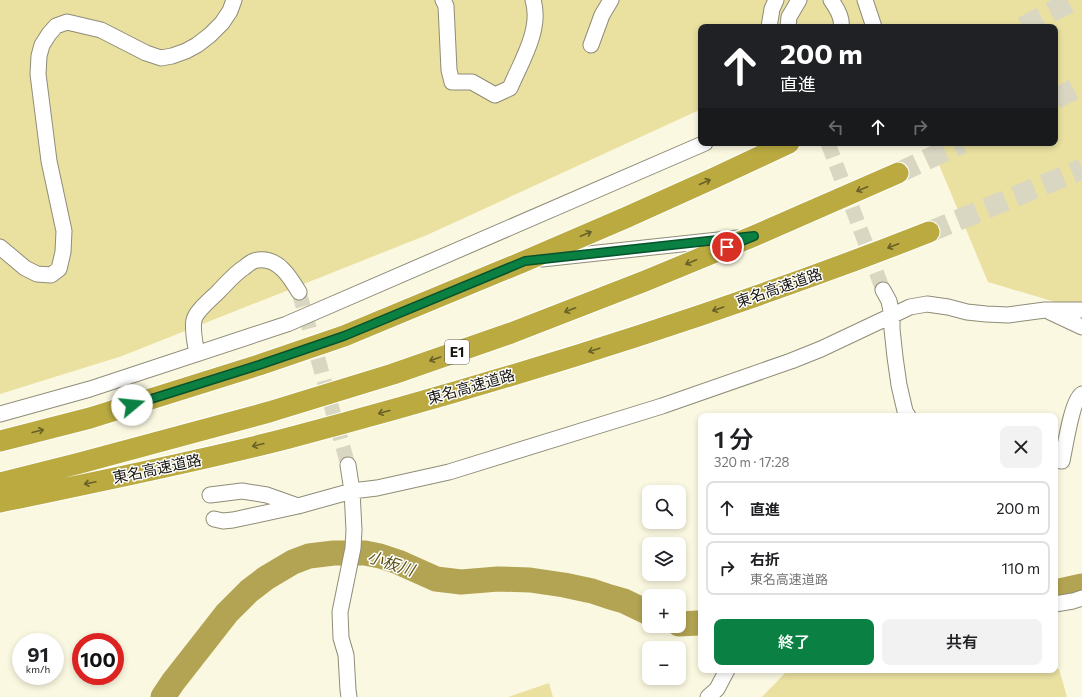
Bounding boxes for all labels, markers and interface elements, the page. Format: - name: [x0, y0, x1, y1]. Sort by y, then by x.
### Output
- text: 200 m: [780, 36, 863, 70]
- icon: ahead: [714, 40, 766, 92]
- text: 直進: [780, 73, 816, 95]
- icon: left: [825, 116, 847, 138]
- icon: ahead: [867, 116, 889, 138]
- icon: right: [909, 116, 931, 138]
- one-way arrow: [699, 178, 711, 185]
- one-way arrow: [856, 186, 868, 193]
- one-way arrow: [580, 230, 592, 238]
- pin: [710, 230, 744, 264]
- icon: arrive: [716, 236, 738, 258]
- one-way arrow: [887, 243, 899, 251]
- one-way arrow: [685, 259, 697, 266]
- street label: 東名高速道路: [733, 264, 824, 310]
- one-way arrow: [711, 306, 724, 313]
- one-way arrow: [565, 307, 577, 315]
- road number: E1: [445, 340, 469, 364]
- one-way arrow: [588, 347, 601, 354]
- one-way arrow: [429, 356, 441, 364]
- street label: 東名高速道路: [425, 365, 516, 407]
- position arrow: [111, 384, 153, 426]
- one-way arrow: [377, 409, 390, 416]
- text: 1 分: [714, 424, 753, 453]
- button: close: [1000, 426, 1042, 468]
- one-way arrow: [31, 427, 44, 435]
- one-way arrow: [252, 442, 265, 450]
- street label: 東名高速道路: [111, 450, 203, 486]
- text: 320 m · 17:28: [714, 454, 789, 470]
- one-way arrow: [84, 480, 97, 488]
- map controls: [642, 485, 686, 685]
- button: search: [642, 485, 686, 529]
- icon: ahead: [716, 497, 738, 519]
- text: 200 m: [996, 499, 1040, 517]
- text: 直進: [750, 500, 780, 518]
- button: layers: [642, 537, 686, 581]
- water label: 小板川: [365, 546, 419, 580]
- text: 右折: [750, 550, 780, 568]
- icon: right: [716, 557, 738, 579]
- text: 110 m: [1001, 559, 1040, 577]
- text: 東名高速道路: [750, 571, 828, 587]
- button: +: [642, 589, 686, 633]
- button: 終了: [714, 619, 874, 665]
- button: 共有: [882, 619, 1042, 665]
- speed limit sign: 100: [72, 633, 124, 685]
- button: −: [642, 641, 686, 685]
- text: 91: [27, 642, 49, 666]
- text: km/h: [26, 663, 50, 675]

